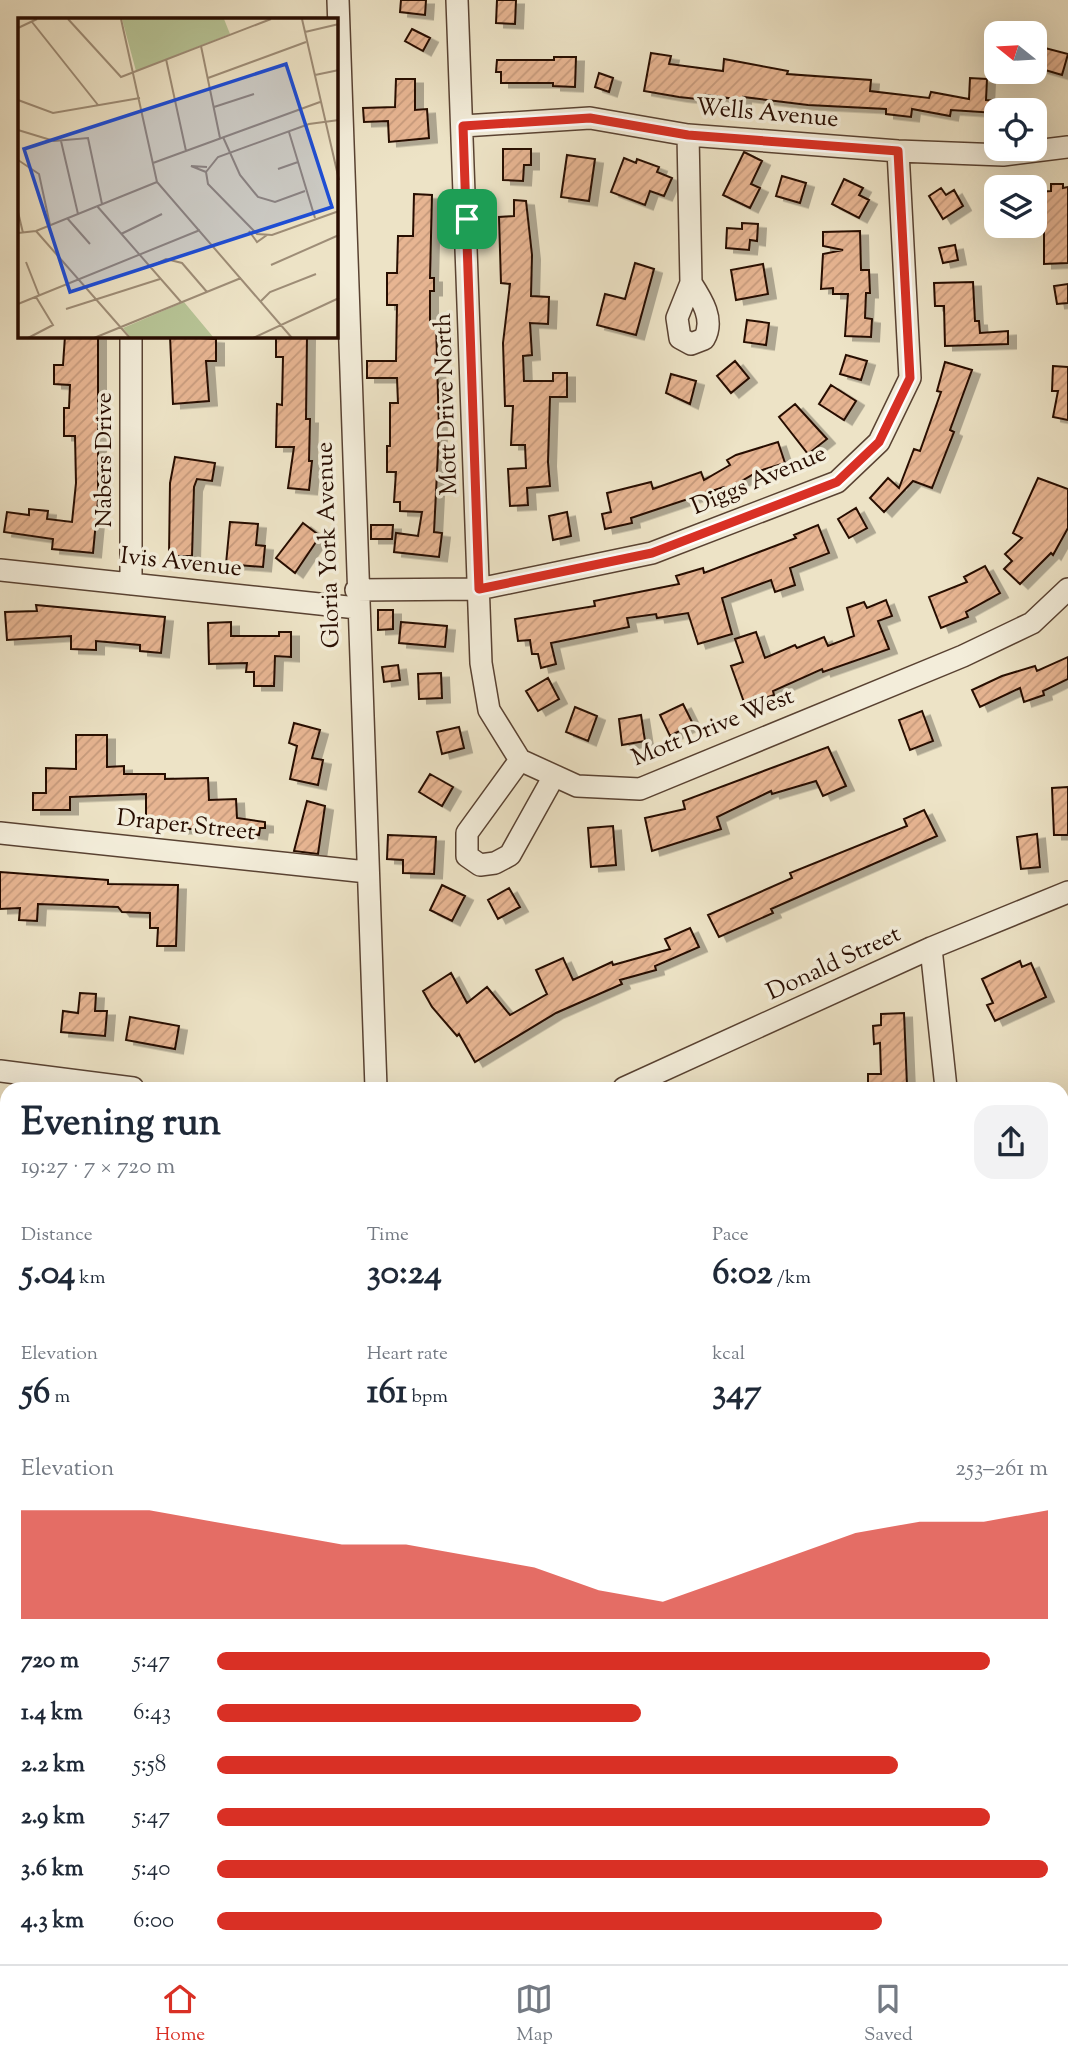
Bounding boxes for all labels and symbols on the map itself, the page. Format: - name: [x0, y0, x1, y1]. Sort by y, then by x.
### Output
- inset map: [18, 18, 338, 338]
- north arrow: [984, 21, 1046, 84]
- street label: Wells Avenue: [694, 91, 840, 137]
- pin: [437, 189, 497, 249]
- street label: Mott Drive North: [427, 312, 467, 496]
- street label: Nabers Drive: [88, 392, 122, 528]
- street label: Diggs Avenue: [686, 437, 832, 525]
- street label: Gloria York Avenue: [308, 441, 350, 649]
- street label: Ivis Avenue: [119, 540, 243, 586]
- street label: Mott Drive West: [627, 680, 799, 776]
- street label: Draper Street: [115, 802, 257, 850]
- street label: Donald Street: [761, 918, 907, 1010]

